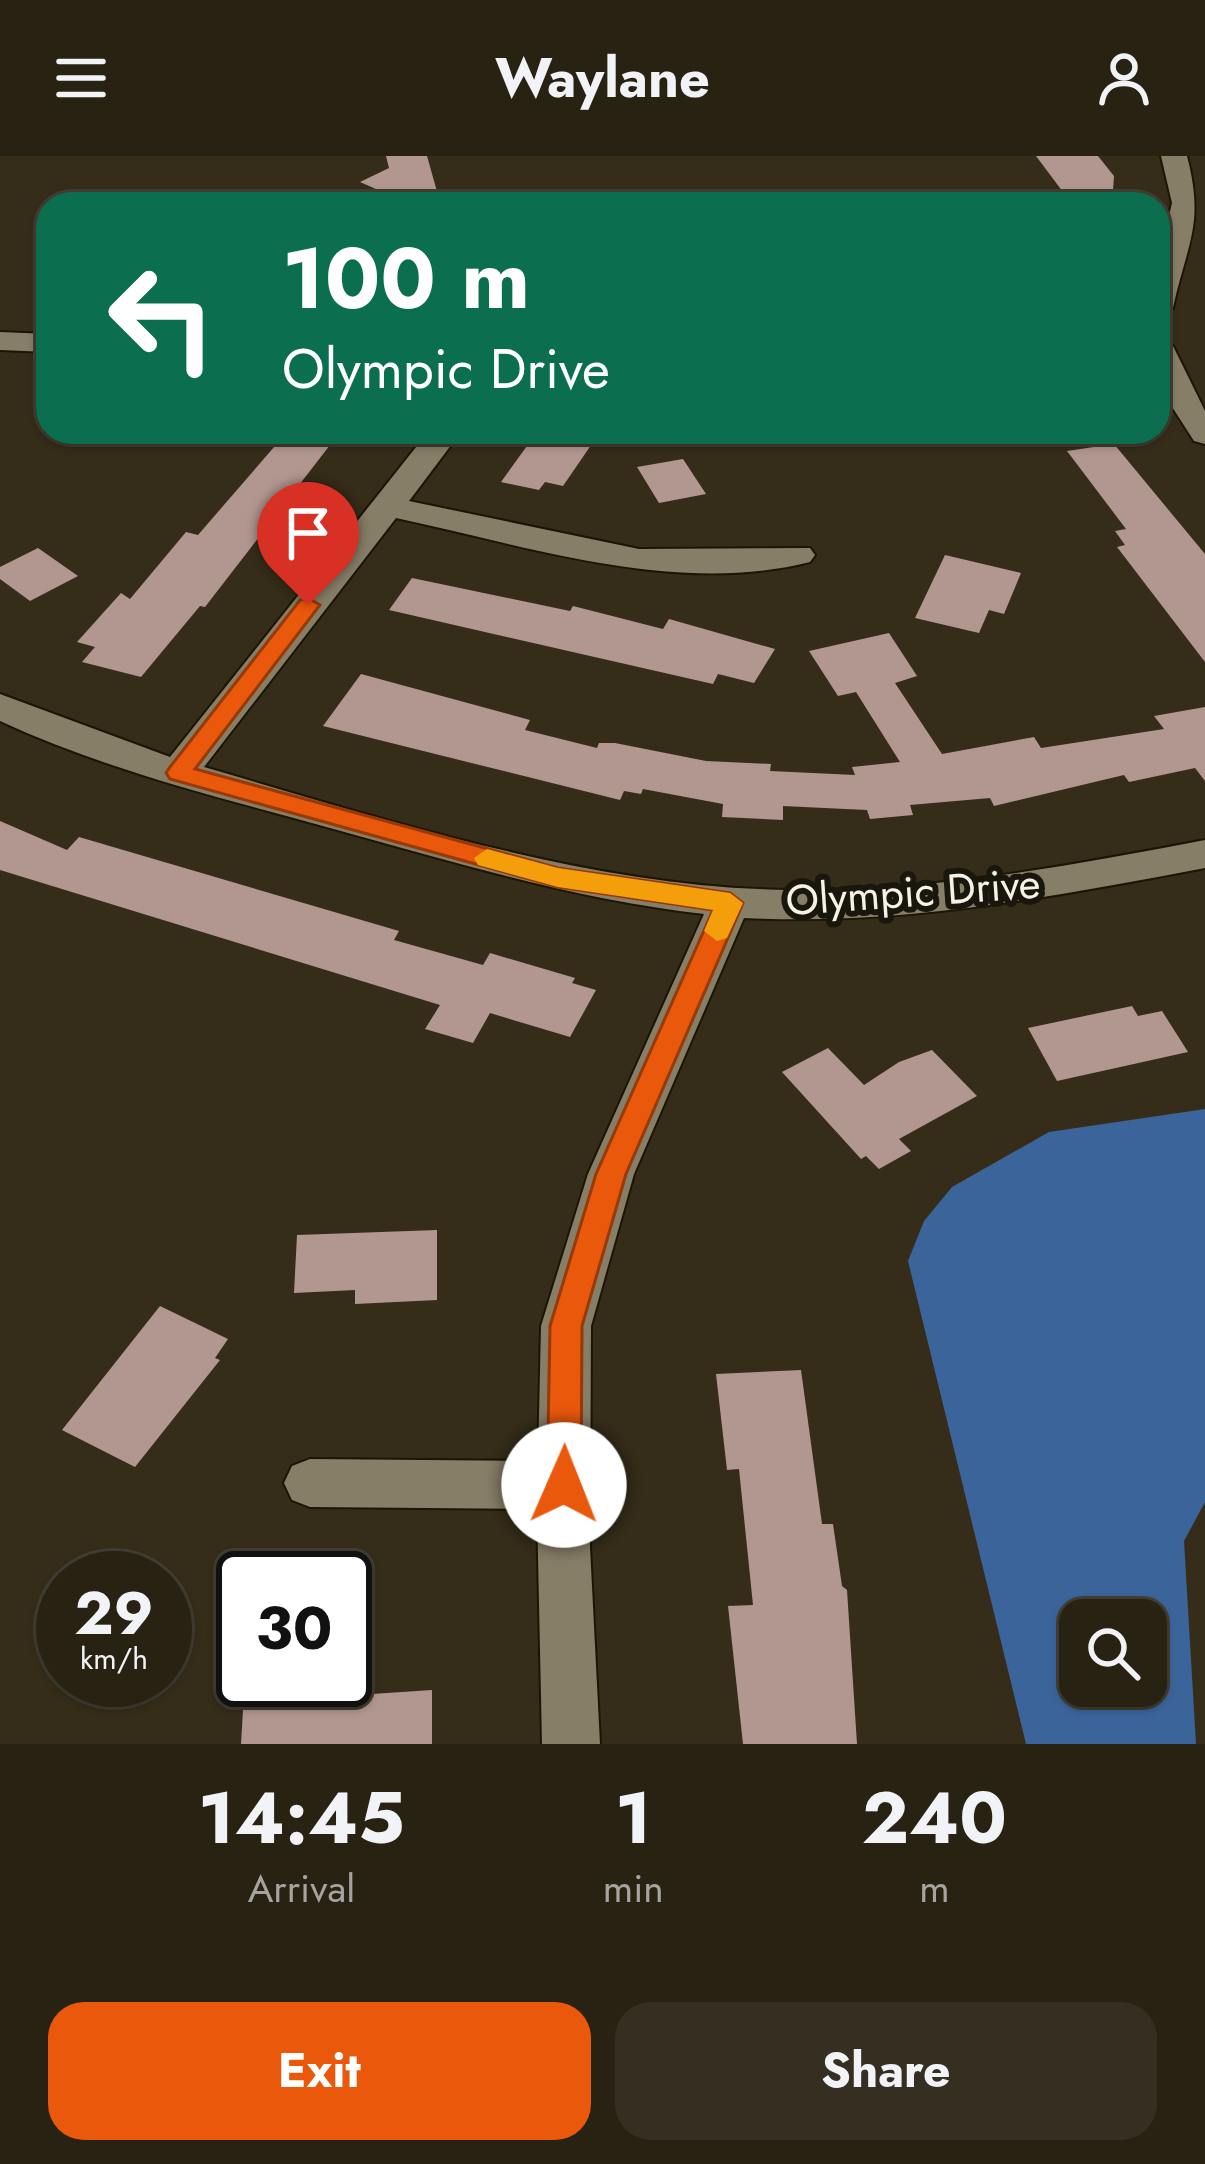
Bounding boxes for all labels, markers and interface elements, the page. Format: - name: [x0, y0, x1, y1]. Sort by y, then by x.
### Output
- text: Waylane: [495, 39, 710, 117]
- icon: menu: [48, 45, 114, 111]
- icon: person: [1091, 45, 1157, 111]
- text: 100 m: [282, 218, 530, 340]
- icon: left: [84, 240, 240, 396]
- text: Olympic Drive: [282, 330, 610, 408]
- pin: [257, 482, 359, 605]
- icon: arrive: [275, 500, 341, 566]
- street label: Olympic Drive: [784, 853, 1042, 931]
- position arrow: [501, 1422, 627, 1548]
- speed limit sign: 30: [216, 1551, 372, 1707]
- text: 29: [74, 1570, 154, 1657]
- map controls: [1059, 1599, 1167, 1707]
- button: search: [1059, 1599, 1167, 1707]
- text: km/h: [80, 1637, 148, 1680]
- text: 14:45: [198, 1766, 405, 1870]
- text: 1: [615, 1766, 652, 1870]
- text: 240: [862, 1766, 1007, 1870]
- text: Arrival: [248, 1860, 355, 1917]
- text: min: [603, 1860, 664, 1917]
- text: m: [919, 1860, 950, 1917]
- button: Exit: [48, 2002, 591, 2140]
- button: Share: [615, 2002, 1157, 2140]

